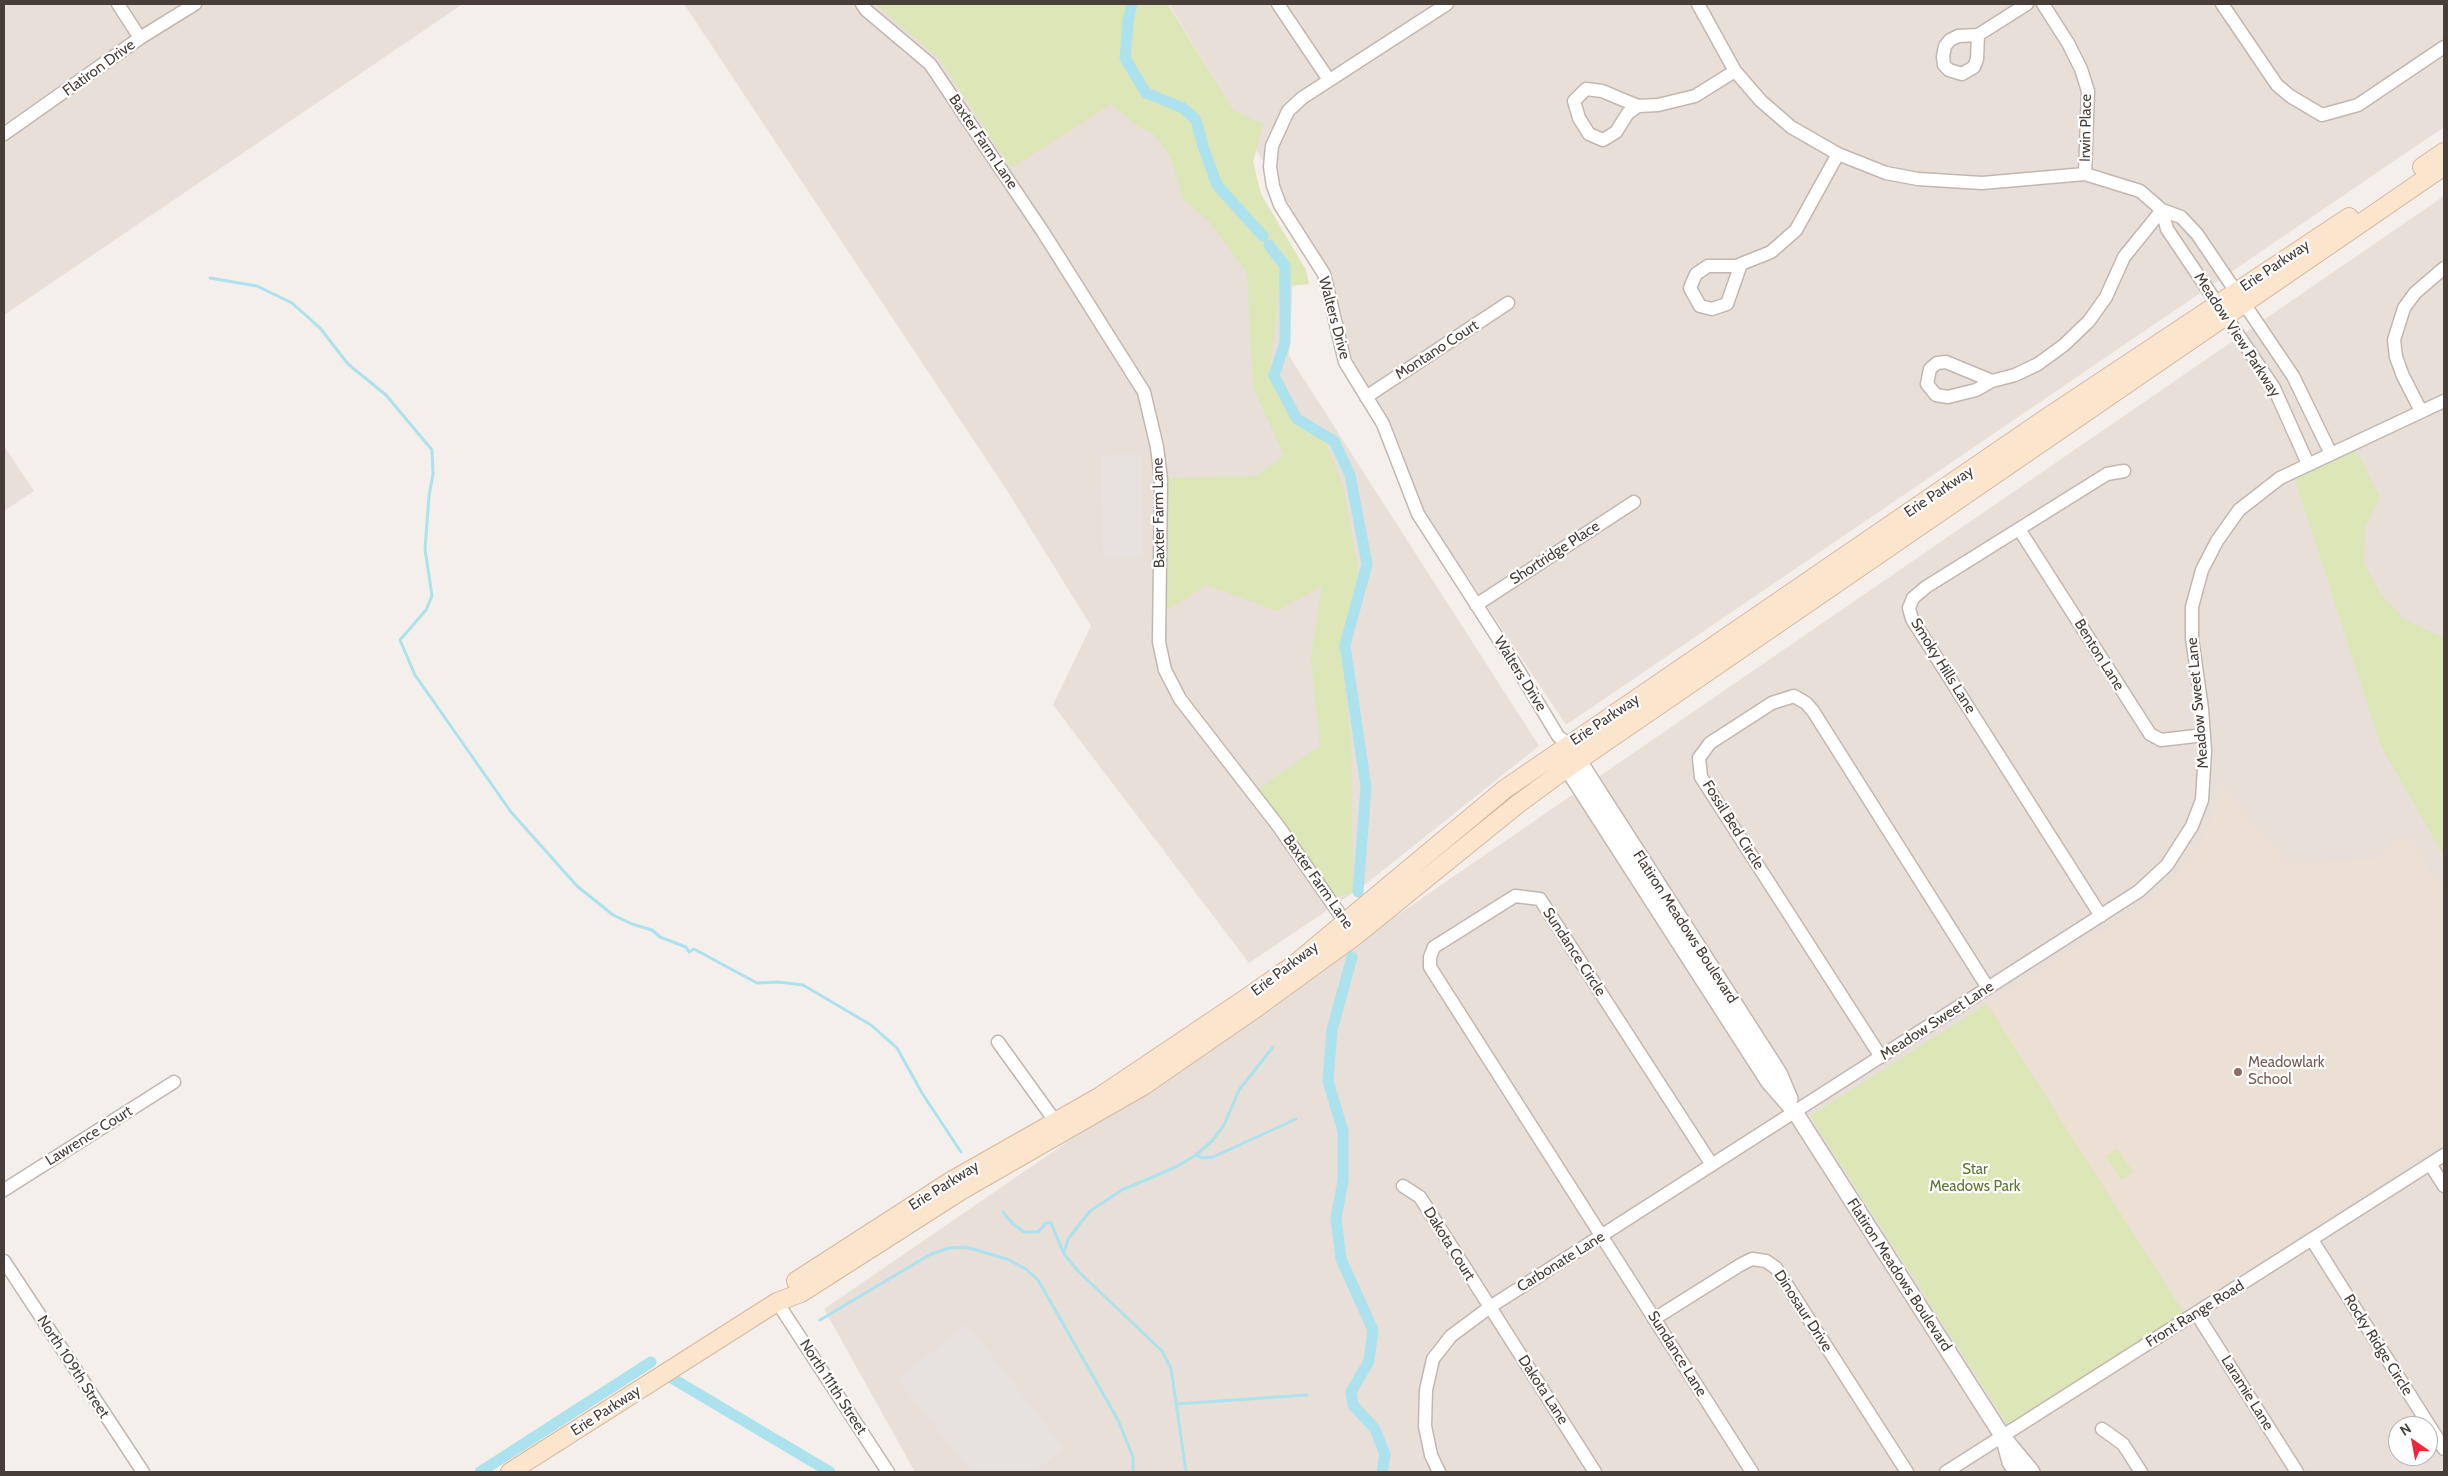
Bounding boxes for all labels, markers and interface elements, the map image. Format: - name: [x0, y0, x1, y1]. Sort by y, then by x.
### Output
- street label: Flatiron Drive: [59, 36, 139, 100]
- street label: Baxter Farm Lane: [945, 91, 1021, 193]
- street label: Irwin Place: [2076, 94, 2096, 162]
- street label: Erie Parkway: [2237, 236, 2313, 296]
- street label: Meadow View Parkway: [2190, 269, 2284, 401]
- street label: Walters Drive: [1314, 275, 1354, 361]
- street label: Montano Court: [1392, 316, 1482, 384]
- street label: Baxter Farm Lane: [1149, 458, 1169, 568]
- street label: Erie Parkway: [1901, 462, 1977, 522]
- street label: Shortridge Place: [1507, 517, 1603, 589]
- street label: Smoky Hills Lane: [1907, 615, 1979, 717]
- street label: Benton Lane: [2070, 616, 2128, 694]
- street label: Walters Drive: [1490, 633, 1550, 715]
- street label: Meadow Sweet Lane: [2183, 637, 2213, 769]
- street label: Erie Parkway: [1567, 690, 1643, 750]
- street label: Fossil Bed Circle: [1698, 777, 1768, 873]
- street label: Baxter Farm Lane: [1279, 832, 1357, 932]
- street label: Flatiron Meadows Boulevard: [1629, 847, 1741, 1007]
- street label: Sundance Circle: [1539, 904, 1609, 1000]
- street label: Erie Parkway: [1248, 938, 1322, 1000]
- street label: Meadow Sweet Lane: [1877, 978, 1997, 1064]
- place label: Meadowlark School: [2248, 1054, 2324, 1089]
- marker: Meadowlark School: [2232, 1066, 2244, 1078]
- street label: Lawrence Court: [42, 1102, 136, 1170]
- street label: Erie Parkway: [906, 1157, 982, 1215]
- park label: Star Meadows Park: [1930, 1161, 2020, 1196]
- street label: Flatiron Meadows Boulevard: [1843, 1195, 1955, 1355]
- street label: Dakota Court: [1419, 1204, 1479, 1284]
- street label: Carbonate Lane: [1514, 1228, 1608, 1296]
- street label: Dinosaur Drive: [1770, 1267, 1836, 1355]
- street label: Front Range Road: [2143, 1277, 2247, 1351]
- street label: Rocky Ridge Circle: [2340, 1291, 2416, 1399]
- street label: Sundance Lane: [1644, 1308, 1710, 1400]
- street label: North 109th Street: [33, 1312, 113, 1422]
- street label: North 111th Street: [796, 1336, 870, 1438]
- street label: Dakota Lane: [1514, 1352, 1572, 1428]
- street label: Laramie Lane: [2217, 1352, 2277, 1434]
- street label: Erie Parkway: [568, 1382, 644, 1440]
- north arrow: [2388, 1416, 2438, 1466]
- text: N: [2396, 1419, 2414, 1440]

